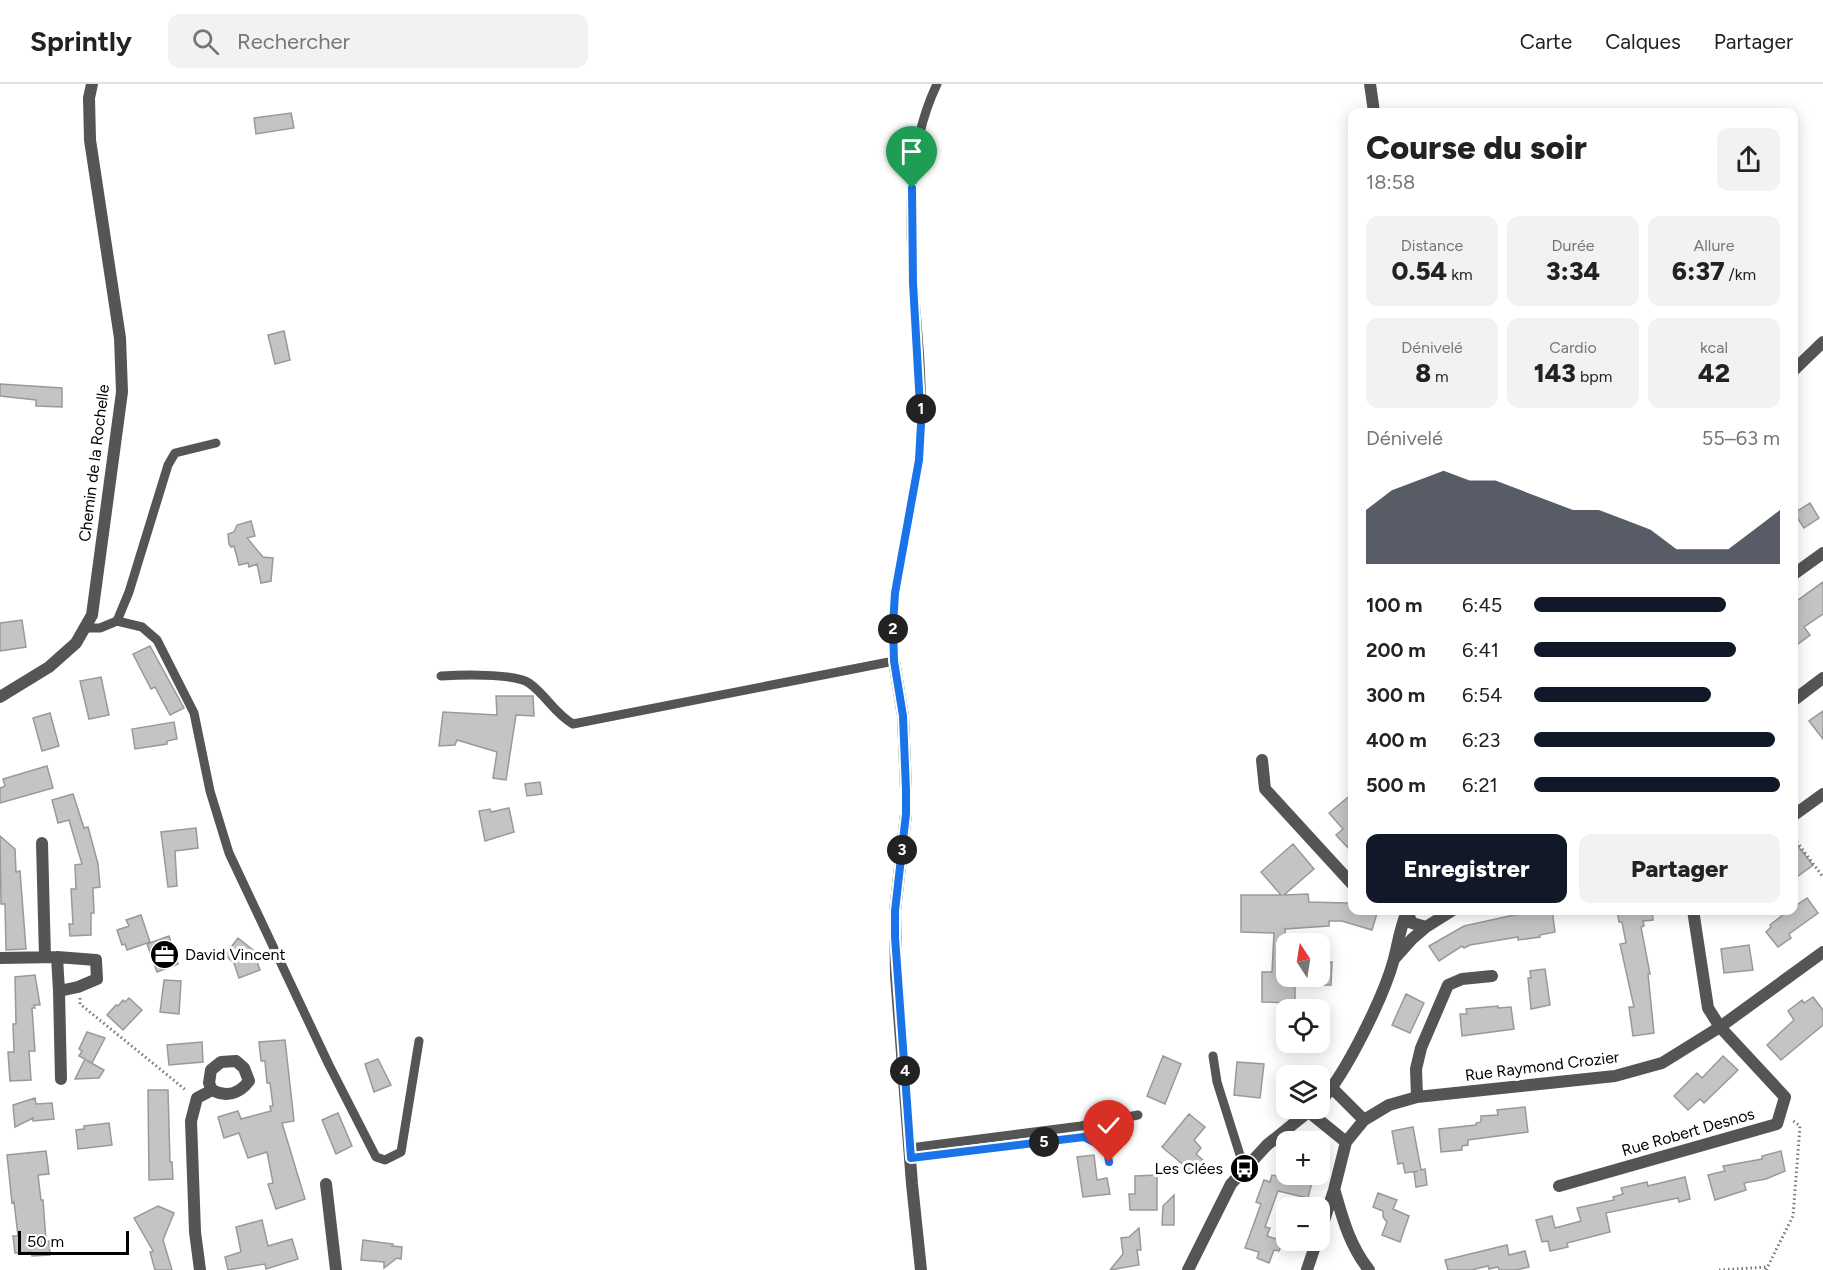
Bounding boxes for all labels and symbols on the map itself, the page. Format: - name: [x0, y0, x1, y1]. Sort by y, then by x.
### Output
- pin: [886, 126, 937, 188]
- street label: Chemin de la Rochelle: [75, 383, 113, 543]
- pin: 1: [906, 394, 936, 424]
- pin: 2: [878, 614, 908, 644]
- pin: 3: [887, 835, 917, 865]
- north arrow: [1276, 933, 1330, 987]
- office icon: David Vincent: [148, 938, 180, 970]
- place label: David Vincent: [185, 945, 286, 964]
- street label: Rue Raymond Crozier: [1464, 1047, 1621, 1085]
- pin: 4: [890, 1056, 920, 1086]
- pin: [1083, 1100, 1134, 1162]
- street label: Rue Robert Desnos: [1619, 1104, 1757, 1160]
- pin: 5: [1029, 1127, 1059, 1157]
- bus stop icon: Les Clées: [1228, 1152, 1260, 1184]
- place label: Les Clées: [1155, 1159, 1223, 1178]
- scale bar: [18, 1228, 129, 1256]

